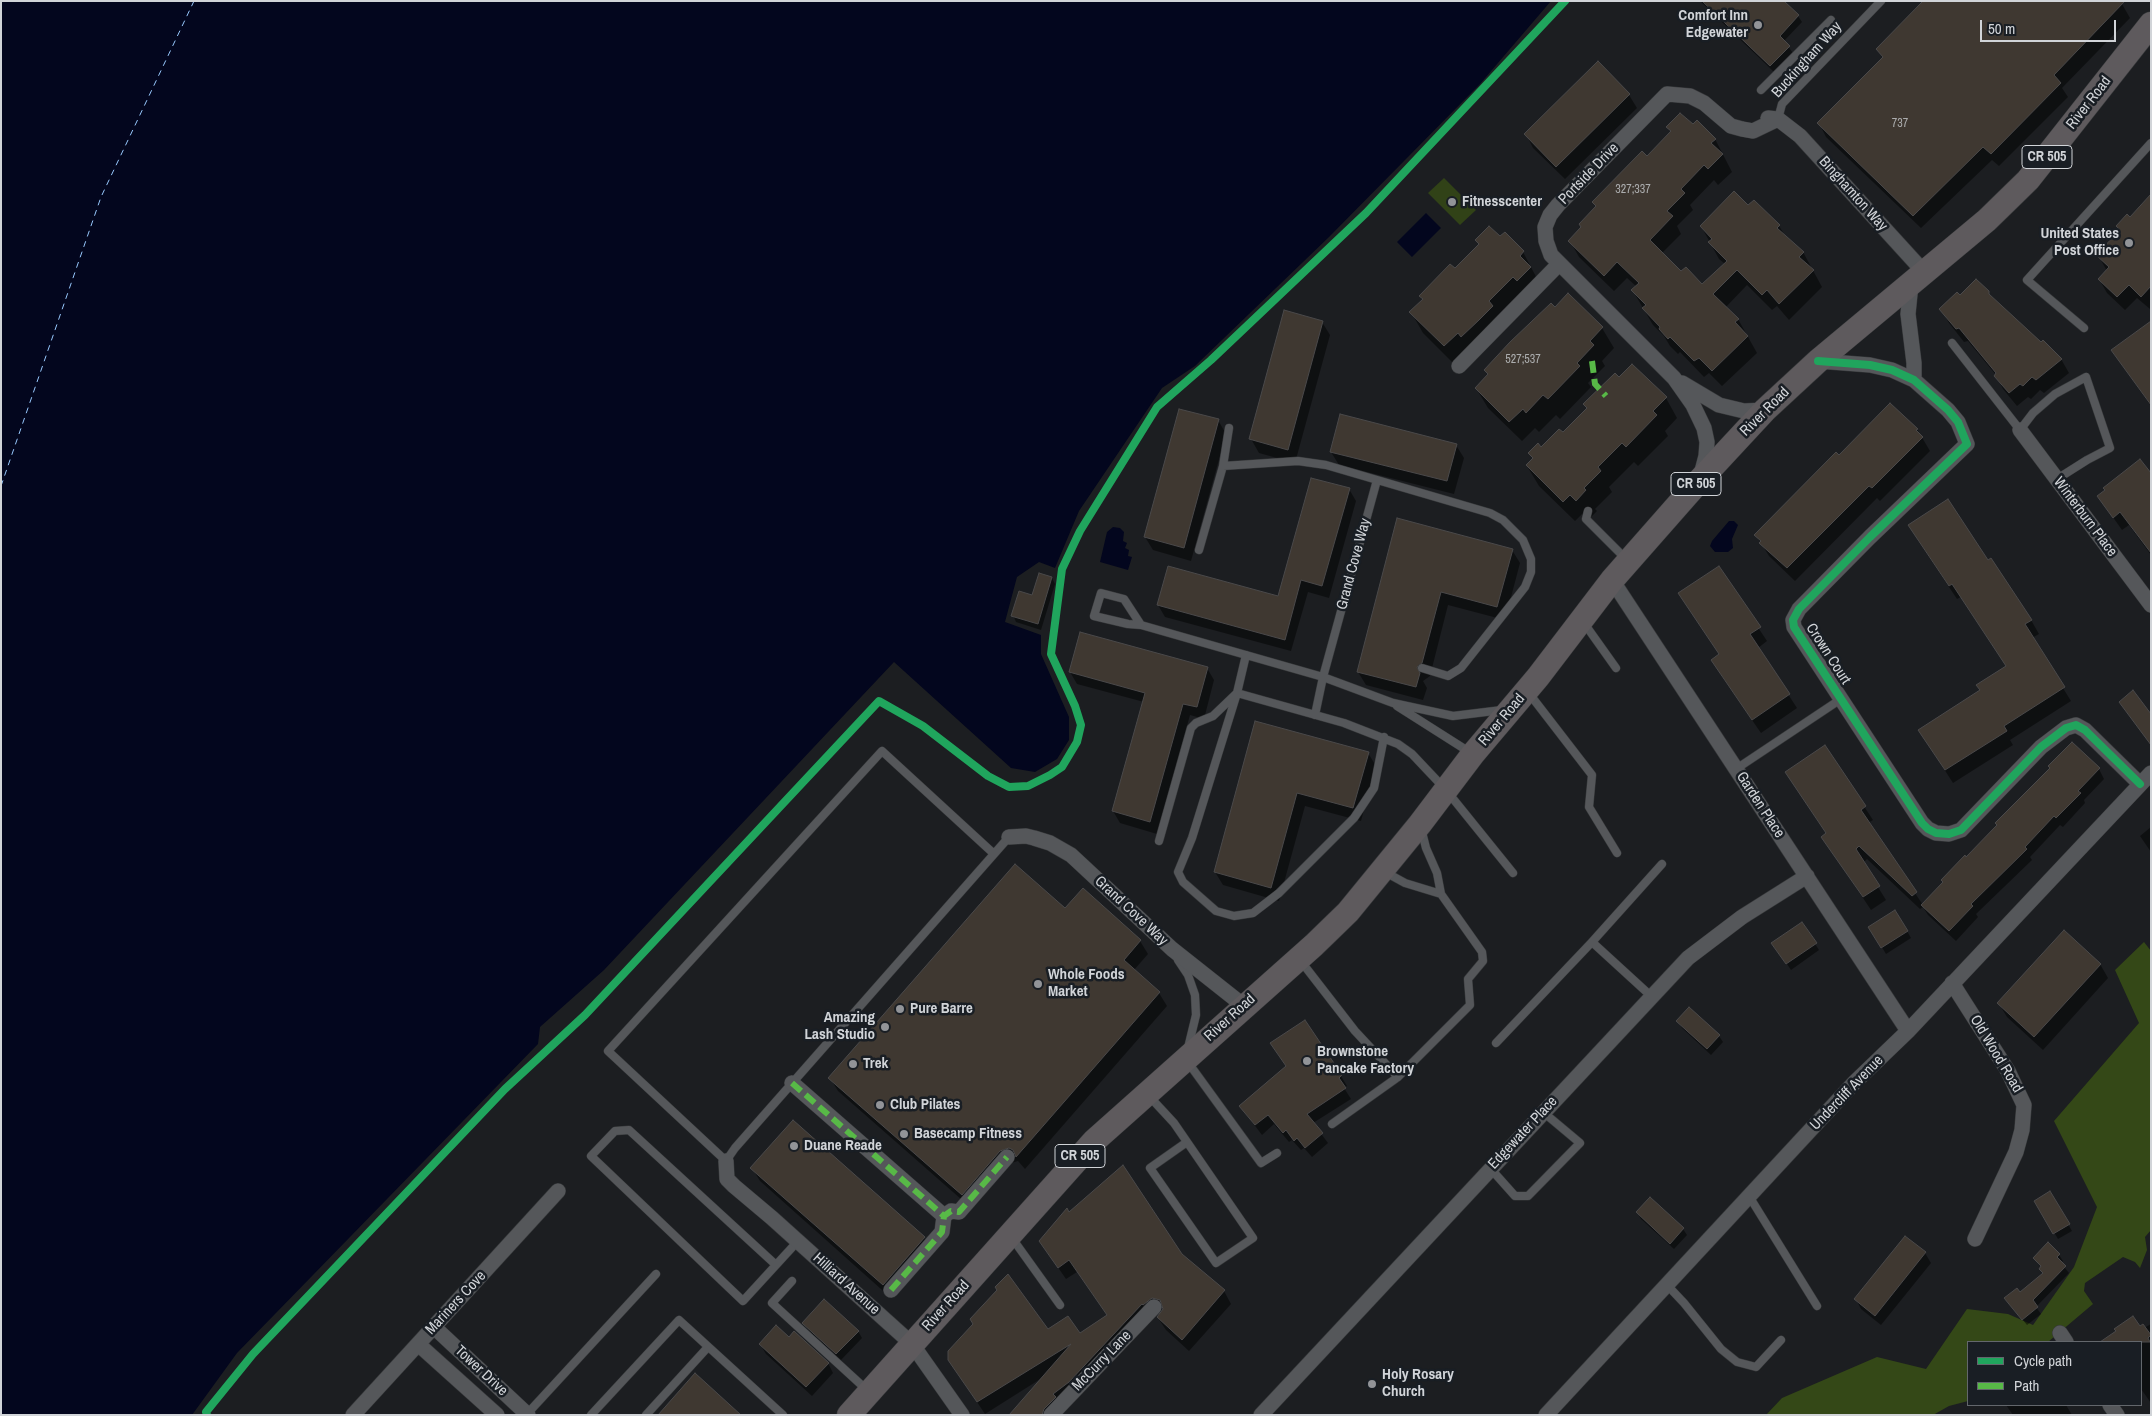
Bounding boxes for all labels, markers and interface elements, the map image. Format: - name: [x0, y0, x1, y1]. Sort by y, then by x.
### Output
- place label: Comfort Inn Edgewater: [1678, 7, 1748, 42]
- scale bar: [1982, 10, 2118, 42]
- street label: Buckingham Way: [1768, 18, 1846, 102]
- text: 50 m: [1988, 18, 2015, 39]
- marker: Comfort Inn Edgewater: [1752, 19, 1764, 31]
- street label: River Road: [2063, 73, 2115, 133]
- house number: 737: [1892, 117, 1908, 131]
- street label: Portside Drive: [1555, 139, 1623, 209]
- road number: CR 505: [2022, 146, 2072, 168]
- street label: Binghamton Way: [1815, 153, 1891, 235]
- house number: 327;337: [1615, 183, 1651, 197]
- place label: Fitnesscenter: [1462, 193, 1542, 211]
- marker: Fitnesscenter: [1446, 196, 1458, 208]
- place label: United States Post Office: [2040, 225, 2119, 260]
- marker: United States Post Office: [2123, 237, 2135, 249]
- house number: 527;537: [1505, 353, 1541, 367]
- street label: River Road: [1737, 384, 1793, 440]
- road number: CR 505: [1671, 472, 1721, 496]
- street label: Winterburn Place: [2049, 474, 2121, 560]
- street label: Grand Cove Way: [1333, 516, 1375, 612]
- street label: Crown Court: [1802, 620, 1854, 688]
- street label: River Road: [1475, 690, 1529, 750]
- street label: Garden Place: [1732, 769, 1788, 841]
- street label: Grand Cove Way: [1091, 872, 1171, 950]
- place label: Whole Foods Market: [1048, 966, 1125, 1001]
- marker: Whole Foods Market: [1032, 978, 1044, 990]
- street label: River Road: [1201, 991, 1259, 1045]
- place label: Pure Barre: [910, 1000, 973, 1018]
- marker: Pure Barre: [894, 1003, 906, 1015]
- place label: Amazing Lash Studio: [805, 1009, 875, 1044]
- street label: Old Wood Road: [1966, 1012, 2026, 1096]
- marker: Amazing Lash Studio: [879, 1021, 891, 1033]
- place label: Brownstone Pancake Factory: [1317, 1043, 1414, 1078]
- street label: Undercliff Avenue: [1807, 1052, 1887, 1134]
- place label: Trek: [863, 1055, 888, 1073]
- marker: Brownstone Pancake Factory: [1301, 1055, 1313, 1067]
- marker: Trek: [847, 1058, 859, 1070]
- street label: Edgewater Place: [1485, 1093, 1561, 1173]
- place label: Club Pilates: [890, 1096, 960, 1114]
- marker: Club Pilates: [874, 1099, 886, 1111]
- place label: Basecamp Fitness: [914, 1125, 1022, 1143]
- marker: Basecamp Fitness: [898, 1128, 910, 1140]
- place label: Duane Reade: [804, 1137, 882, 1155]
- marker: Duane Reade: [788, 1140, 800, 1152]
- road number: CR 505: [1055, 1144, 1105, 1168]
- street label: Hilliard Avenue: [809, 1249, 883, 1319]
- street label: Mariners Cove: [422, 1267, 490, 1339]
- street label: River Road: [919, 1277, 973, 1335]
- street label: McCurry Lane: [1069, 1327, 1135, 1395]
- legend: [1967, 1341, 2142, 1406]
- street label: Tower Drive: [451, 1342, 511, 1400]
- text: Cycle path: [2014, 1350, 2072, 1371]
- place label: Holy Rosary Church: [1382, 1366, 1454, 1401]
- text: Path: [2014, 1375, 2039, 1396]
- marker: Holy Rosary Church: [1366, 1378, 1378, 1390]

